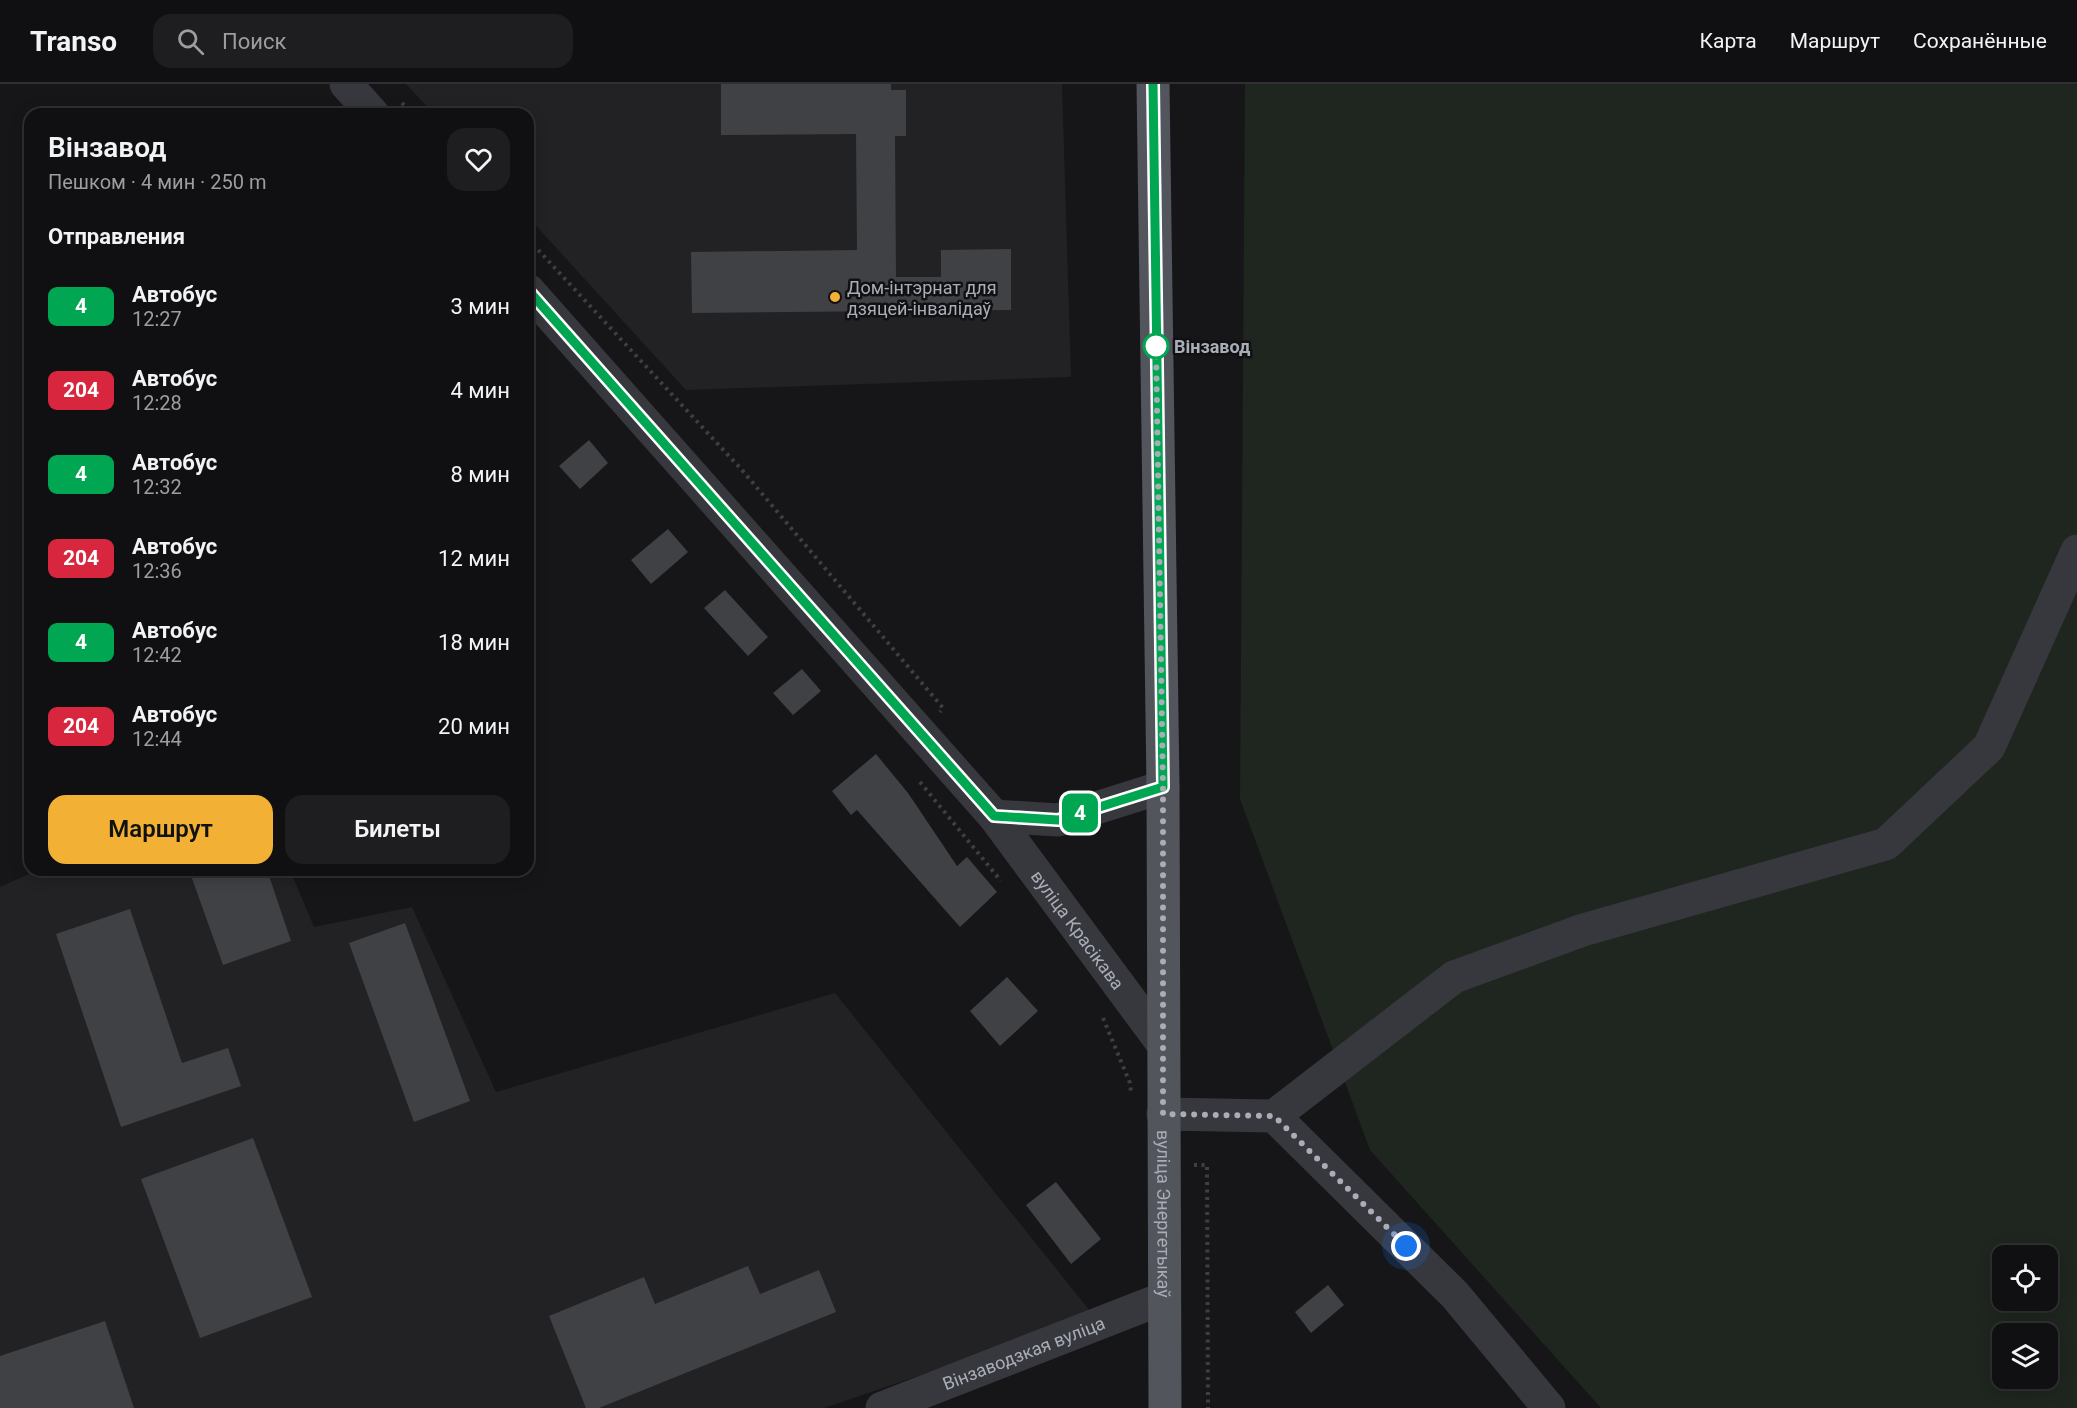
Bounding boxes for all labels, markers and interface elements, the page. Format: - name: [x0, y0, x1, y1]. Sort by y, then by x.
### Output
- search box: [153, 14, 573, 68]
- text: Transo: [30, 25, 117, 58]
- icon: search: [174, 25, 207, 58]
- text: Поиск: [222, 29, 286, 54]
- text: Карта: [1700, 29, 1757, 53]
- text: Маршрут: [1790, 29, 1880, 53]
- text: Сохранённые: [1913, 29, 2047, 53]
- button: heart: [447, 128, 510, 191]
- text: Вінзавод: [48, 131, 167, 164]
- text: Пешком · 4 мин · 250 m: [48, 170, 267, 194]
- text: Отправления: [48, 224, 185, 249]
- place label: Дом-інтэрнат для дзяцей-інвалідаў: [847, 277, 997, 319]
- text: Автобус: [132, 282, 217, 307]
- marker: Дом-інтэрнат для дзяцей-інвалідаў: [828, 290, 842, 304]
- text: 4: [75, 294, 87, 318]
- text: 3 мин: [450, 294, 510, 319]
- text: 12:27: [132, 307, 182, 331]
- marker: Вінзавод: [1143, 333, 1169, 359]
- place label: Вінзавод: [1174, 336, 1251, 357]
- text: Автобус: [132, 366, 217, 391]
- text: 204: [63, 378, 99, 402]
- text: 4 мин: [450, 378, 510, 403]
- text: 12:28: [132, 391, 182, 415]
- text: Автобус: [132, 450, 217, 475]
- text: 4: [75, 462, 87, 486]
- text: 8 мин: [450, 462, 510, 487]
- text: 12:32: [132, 475, 182, 499]
- text: Автобус: [132, 534, 217, 559]
- text: 204: [63, 546, 99, 570]
- text: 12 мин: [438, 546, 510, 571]
- text: 12:36: [132, 559, 182, 583]
- text: Автобус: [132, 618, 217, 643]
- text: 4: [75, 630, 87, 654]
- text: 18 мин: [438, 630, 510, 655]
- text: 12:42: [132, 643, 182, 667]
- text: Автобус: [132, 702, 217, 727]
- text: 204: [63, 714, 99, 738]
- text: 20 мин: [438, 714, 510, 739]
- text: 12:44: [132, 727, 182, 751]
- line badge: 4: [1060, 794, 1100, 832]
- button: Маршрут: [48, 795, 273, 864]
- button: Билеты: [285, 795, 510, 864]
- text: 4: [1074, 801, 1086, 825]
- street label: вуліца Красікава: [1027, 866, 1129, 993]
- street label: вуліца Энергетыкаў: [1154, 1130, 1175, 1298]
- your location: [1391, 1231, 1421, 1261]
- map controls: [1992, 1245, 2058, 1389]
- button: locate: [1992, 1245, 2058, 1311]
- street label: Вінзаводзкая вуліца: [939, 1312, 1108, 1394]
- button: layers: [1992, 1323, 2058, 1389]

